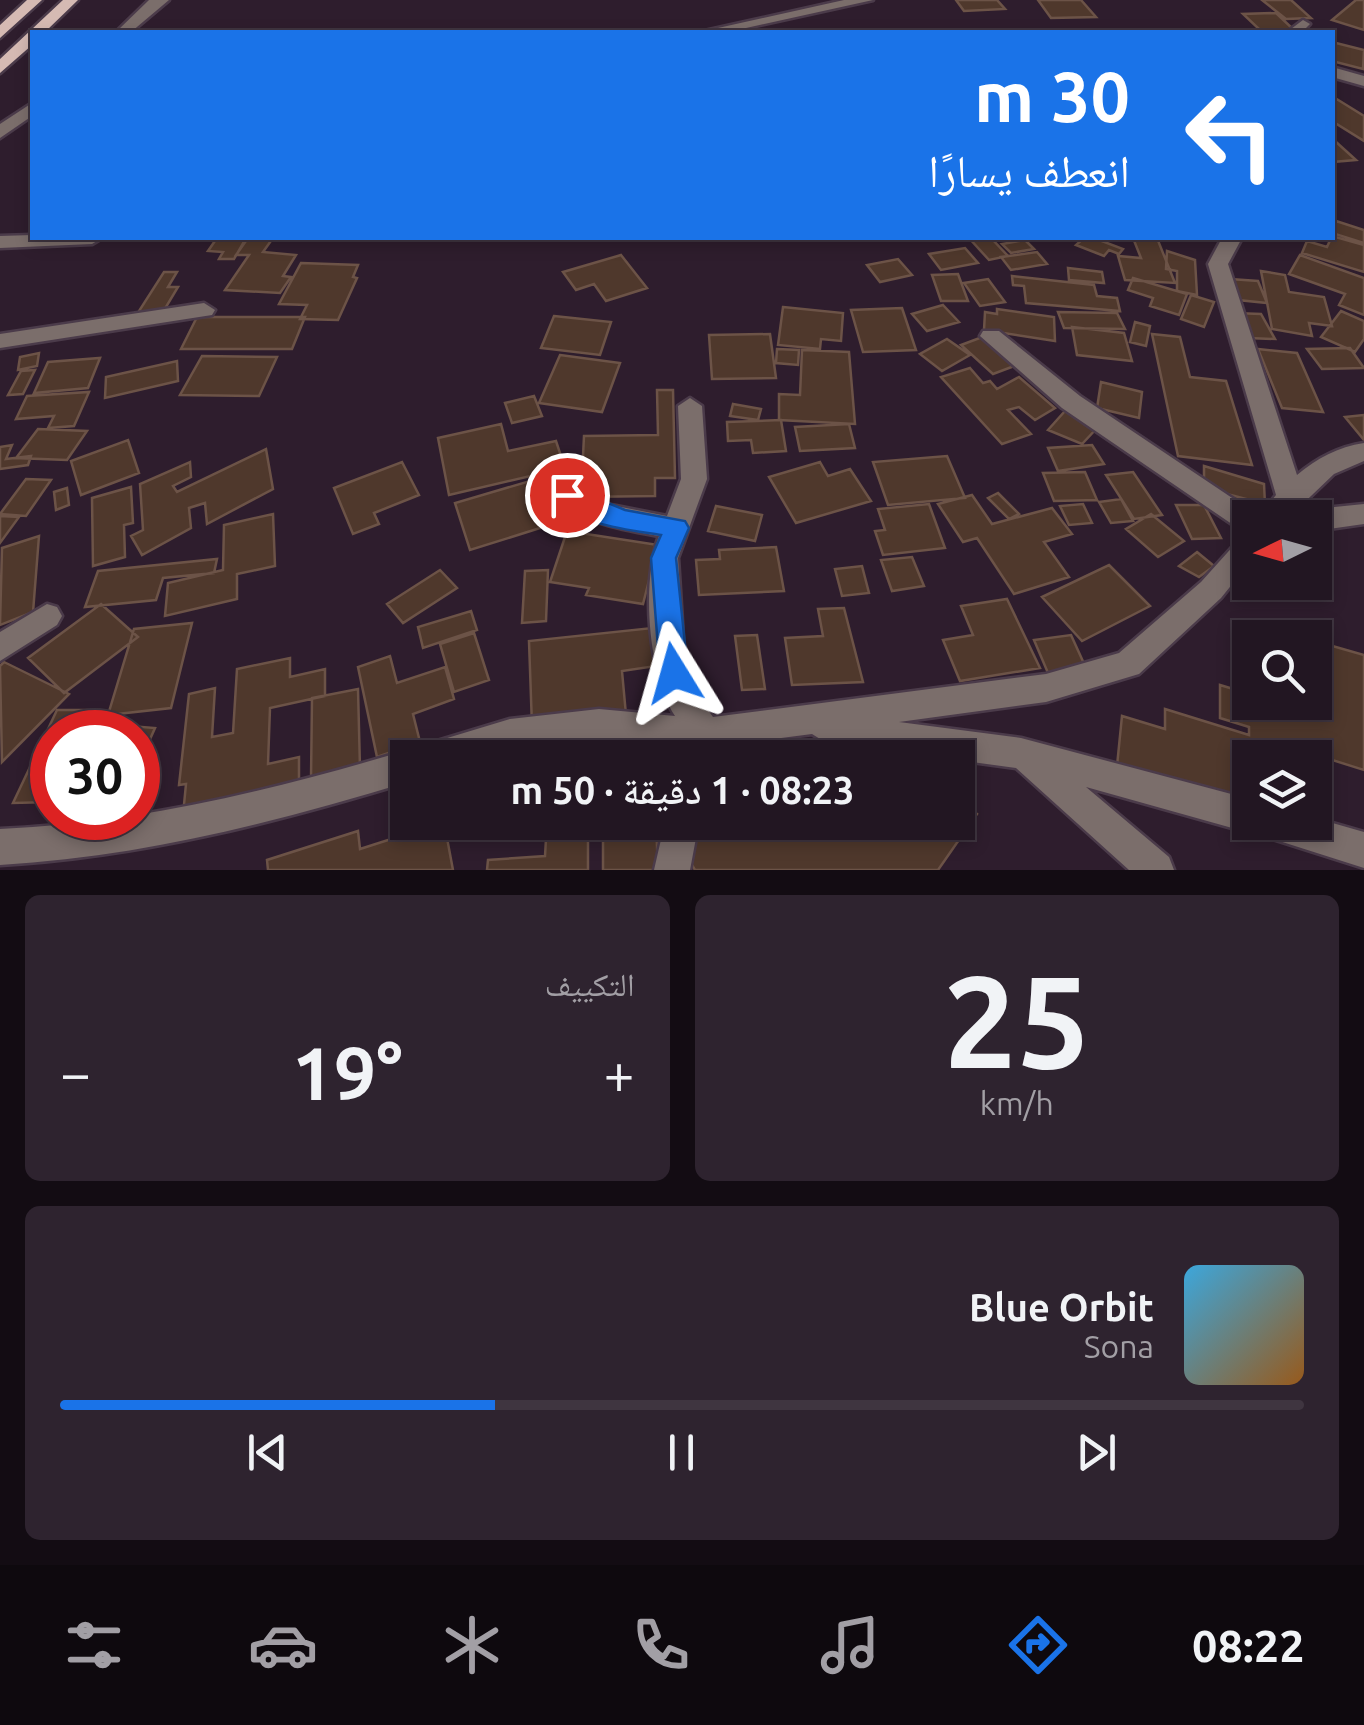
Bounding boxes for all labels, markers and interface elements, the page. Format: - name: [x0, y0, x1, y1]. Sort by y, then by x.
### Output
- text: 30 m: [974, 57, 1130, 135]
- icon: left: [1165, 70, 1295, 200]
- text: انعطف يسارًا: [928, 145, 1130, 196]
- pin: [525, 453, 610, 538]
- icon: arrive: [540, 468, 595, 523]
- north arrow: [1232, 500, 1332, 600]
- map controls: [1232, 500, 1332, 840]
- button: search: [1232, 620, 1332, 720]
- position arrow: [622, 621, 726, 725]
- speed limit sign: 30: [30, 710, 160, 840]
- button: layers: [1232, 740, 1332, 840]
- text: 08:23 · 1 دقيقة · 50 m: [511, 769, 854, 811]
- text: 25: [943, 947, 1090, 1093]
- text: التكييف: [545, 966, 635, 1002]
- text: 19°: [292, 1030, 403, 1114]
- text: −: [60, 1042, 91, 1103]
- text: +: [603, 1042, 634, 1103]
- text: km/h: [980, 1085, 1054, 1121]
- text: Blue Orbit: [969, 1286, 1154, 1328]
- text: Sona: [1084, 1328, 1154, 1364]
- icon: previous: [240, 1425, 295, 1480]
- icon: pause: [654, 1425, 709, 1480]
- icon: next: [1069, 1425, 1124, 1480]
- icon: filters: [59, 1610, 129, 1680]
- icon: car: [248, 1610, 318, 1680]
- icon: climate: [437, 1610, 507, 1680]
- icon: phone: [626, 1610, 696, 1680]
- icon: music: [815, 1610, 885, 1680]
- icon: directions: [1003, 1610, 1073, 1680]
- text: 08:22: [1192, 1620, 1305, 1671]

